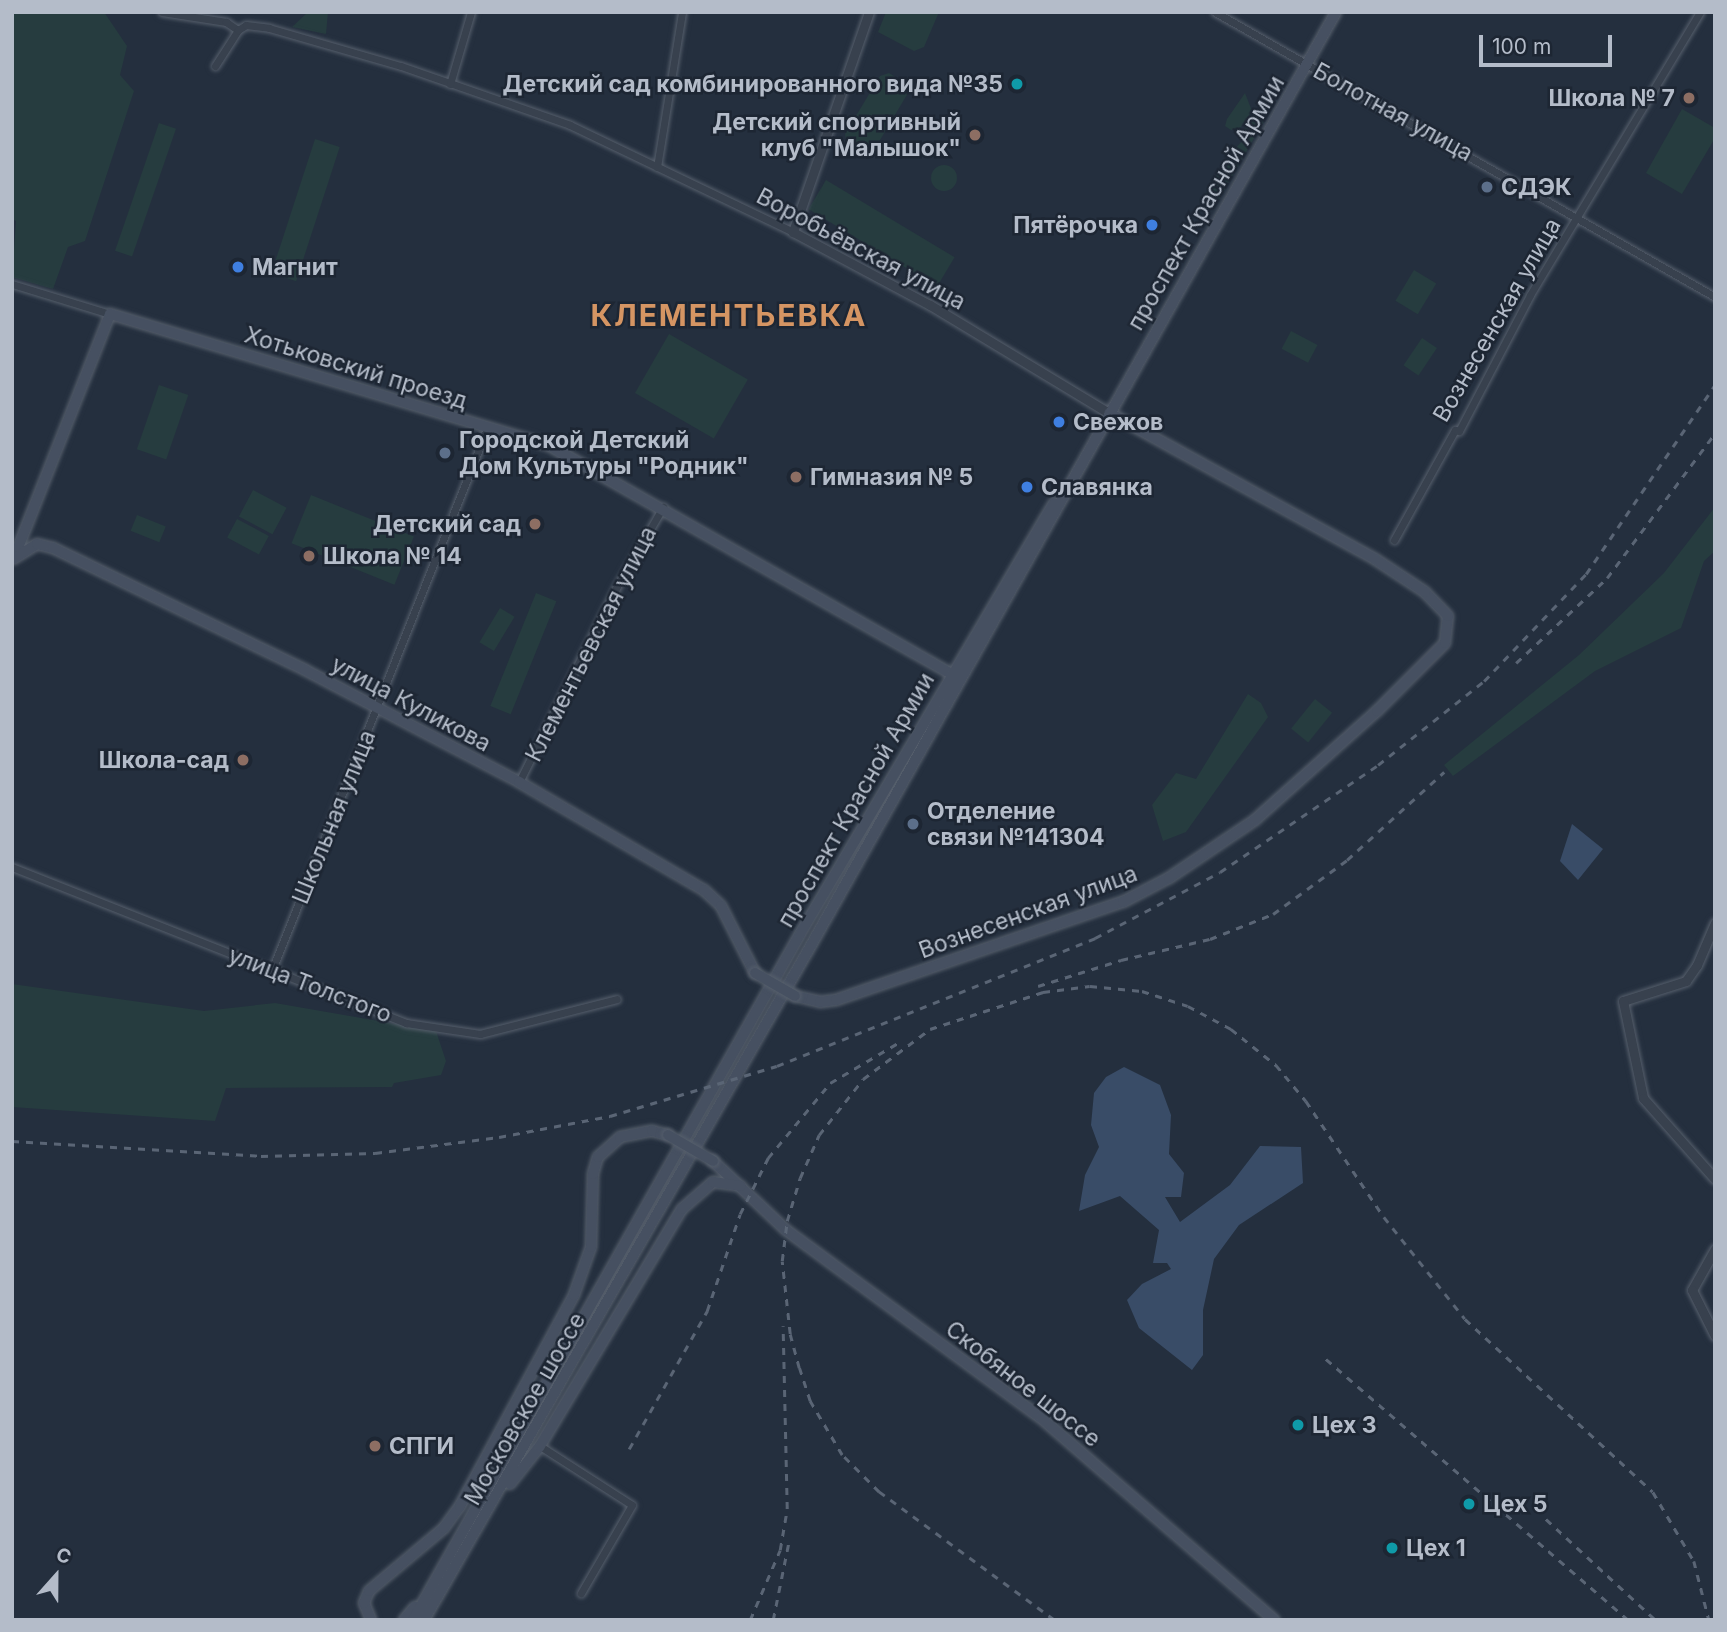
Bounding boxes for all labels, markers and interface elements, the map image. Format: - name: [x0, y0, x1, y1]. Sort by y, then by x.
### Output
- scale bar: [1482, 21, 1615, 65]
- text: 100 m: [1492, 34, 1551, 59]
- street label: Болотная улица: [1309, 57, 1477, 167]
- place label: Детский сад комбинированного вида №35: [503, 70, 1003, 98]
- street label: проспект Красной Армии: [1122, 71, 1290, 335]
- marker: Детский сад комбинированного вида №35: [1009, 76, 1025, 92]
- place label: Школа № 7: [1548, 84, 1675, 112]
- marker: Школа № 7: [1681, 90, 1697, 106]
- place label: Детский спортивный клуб "Малышок": [712, 108, 961, 162]
- marker: Детский спортивный клуб "Малышок": [967, 127, 983, 143]
- place label: СДЭК: [1501, 173, 1572, 201]
- marker: СДЭК: [1479, 179, 1495, 195]
- street label: Воробьёвская улица: [752, 182, 970, 316]
- place label: Пятёрочка: [1013, 211, 1138, 239]
- street label: Вознесенская улица: [1427, 213, 1567, 427]
- marker: Пятёрочка: [1144, 217, 1160, 233]
- place label: Магнит: [252, 253, 338, 281]
- marker: Магнит: [230, 259, 246, 275]
- district label: КЛЕМЕНТЬЕВКА: [592, 297, 866, 333]
- street label: Хотьковский проезд: [241, 321, 471, 415]
- place label: Свежов: [1073, 408, 1163, 436]
- marker: Свежов: [1051, 414, 1067, 430]
- place label: Городской Детский Дом Культуры "Родник": [459, 426, 749, 480]
- marker: Городской Детский Дом Культуры "Родник": [437, 445, 453, 461]
- place label: Гимназия № 5: [810, 463, 973, 491]
- marker: Гимназия № 5: [788, 469, 804, 485]
- place label: Славянка: [1041, 473, 1153, 501]
- marker: Славянка: [1019, 479, 1035, 495]
- place label: Детский сад: [373, 510, 521, 538]
- marker: Детский сад: [527, 516, 543, 532]
- street label: Клементьевская улица: [520, 522, 662, 766]
- place label: Школа № 14: [323, 542, 462, 570]
- marker: Школа № 14: [301, 548, 317, 564]
- street label: улица Куликова: [326, 650, 496, 758]
- street label: проспект Красной Армии: [772, 668, 940, 932]
- street label: Школьная улица: [287, 726, 381, 908]
- place label: Школа-сад: [99, 746, 229, 774]
- marker: Школа-сад: [235, 752, 251, 768]
- place label: Отделение связи №141304: [927, 797, 1105, 851]
- marker: Отделение связи №141304: [905, 816, 921, 832]
- street label: Вознесенская улица: [915, 860, 1141, 964]
- street label: улица Толстого: [224, 941, 396, 1029]
- street label: Московское шоссе: [459, 1308, 591, 1510]
- street label: Скобяное шоссе: [940, 1315, 1106, 1453]
- place label: Цех 3: [1312, 1411, 1377, 1439]
- marker: Цех 3: [1290, 1417, 1306, 1433]
- place label: СПГИ: [389, 1432, 454, 1460]
- marker: СПГИ: [367, 1438, 383, 1454]
- place label: Цех 5: [1483, 1490, 1547, 1518]
- marker: Цех 5: [1461, 1496, 1477, 1512]
- place label: Цех 1: [1406, 1534, 1466, 1562]
- marker: Цех 1: [1384, 1540, 1400, 1556]
- north arrow: [21, 1541, 91, 1611]
- text: С: [53, 1543, 74, 1569]

